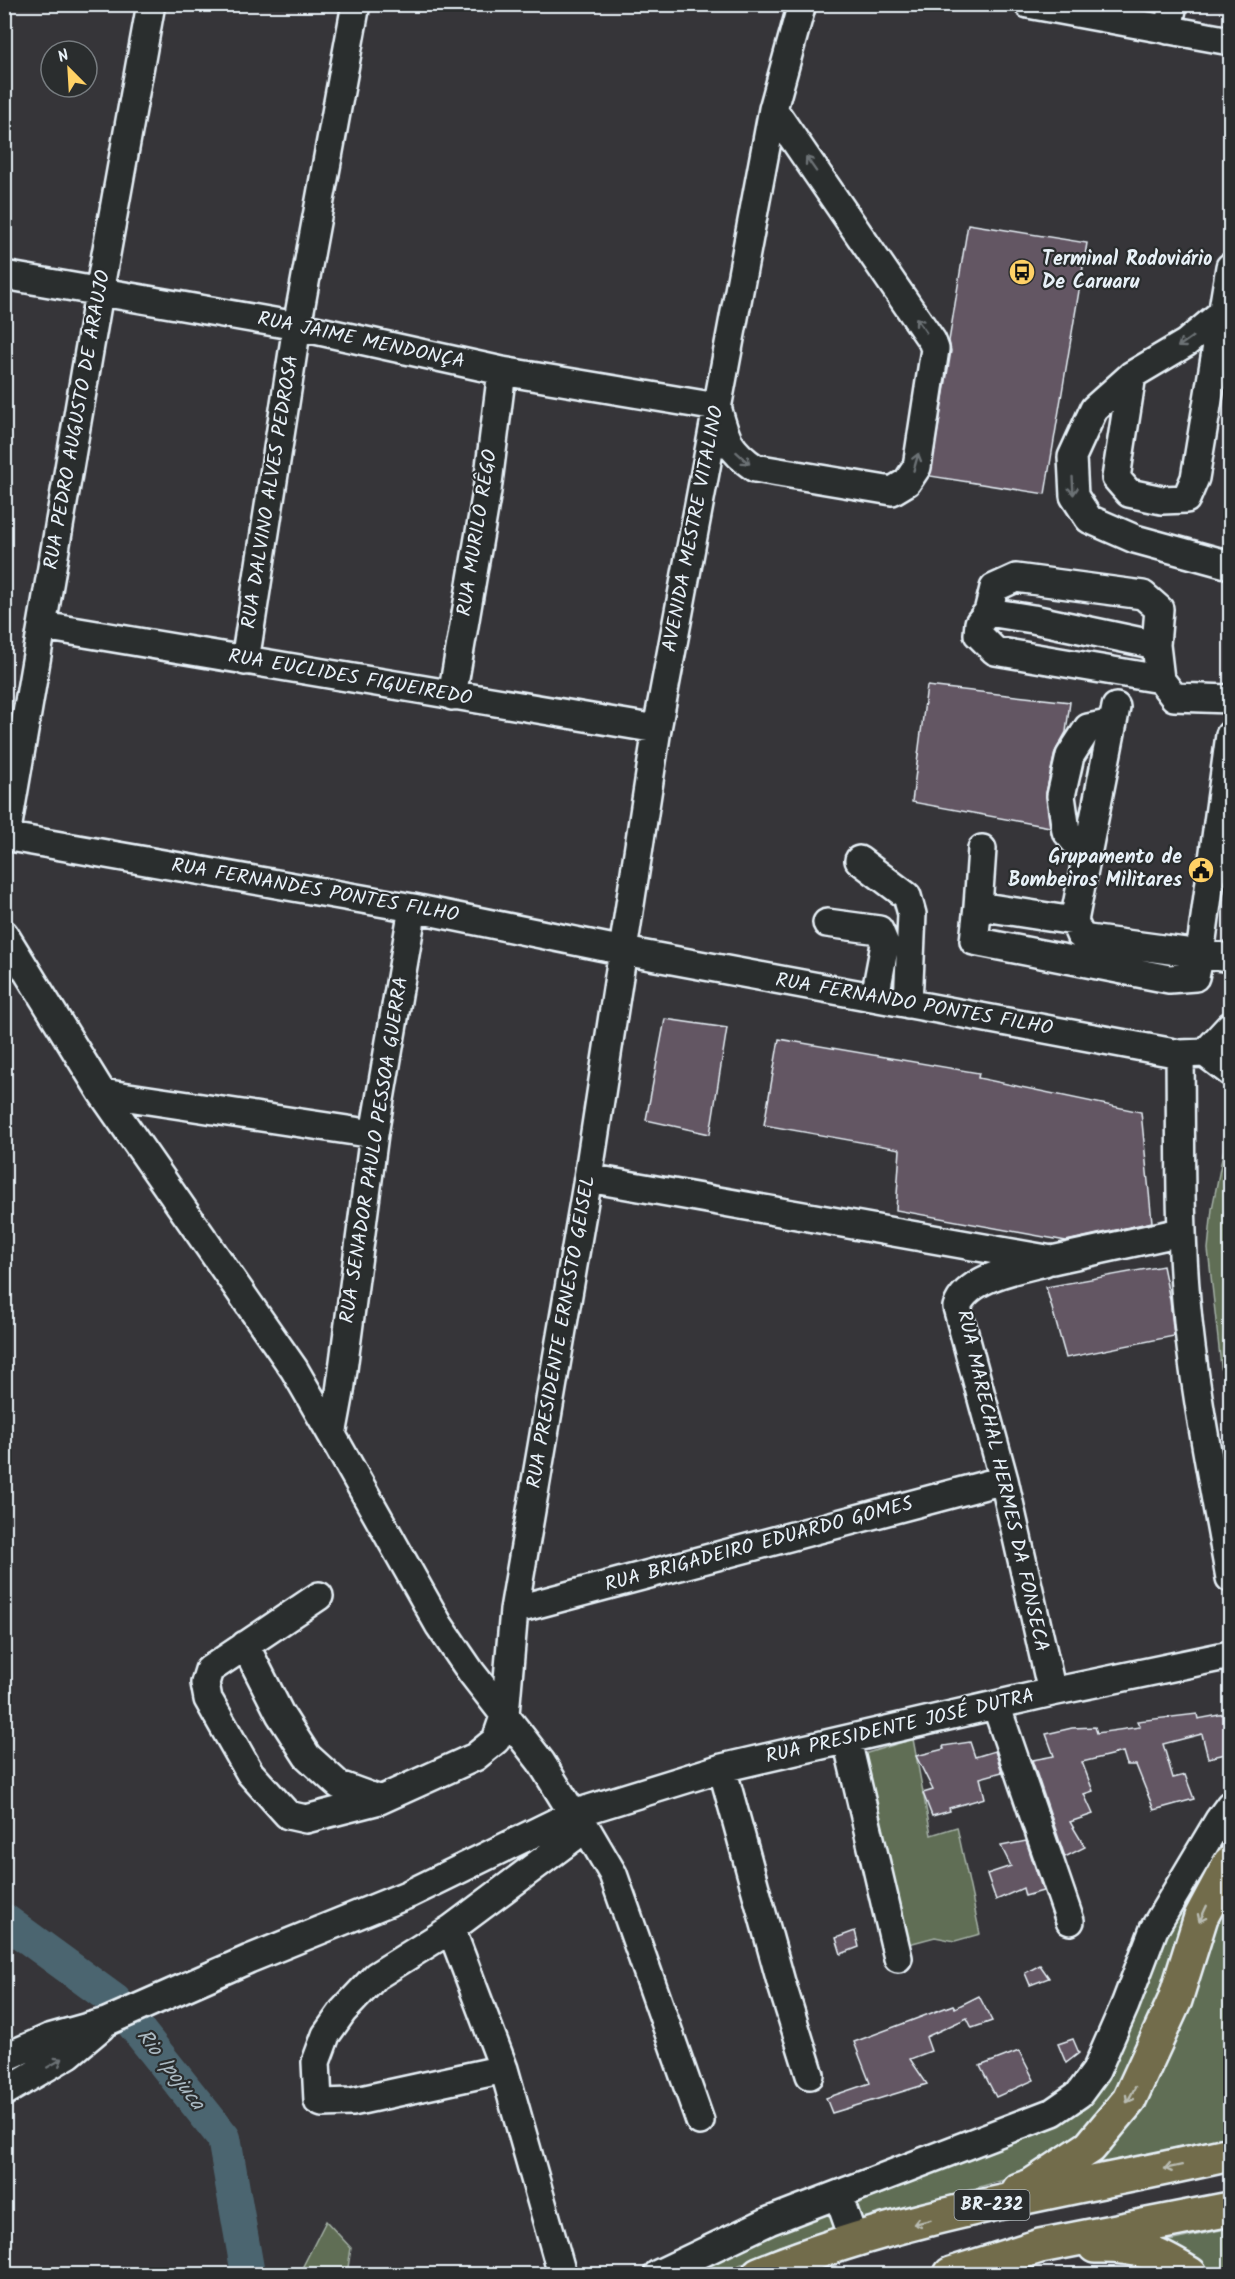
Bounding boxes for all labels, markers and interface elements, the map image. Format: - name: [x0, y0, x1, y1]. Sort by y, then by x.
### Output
- north arrow: [39, 39, 99, 99]
- text: N: [54, 43, 73, 70]
- one-way arrow: [805, 156, 817, 173]
- place label: Terminal Rodoviário De Caruaru: [1042, 244, 1212, 299]
- bus stop icon: Terminal Rodoviário De Caruaru: [1007, 257, 1037, 287]
- street label: RUA PEDRO AUGUSTO DE ARAUJO: [36, 268, 120, 572]
- street label: RUA JAIME MENDONÇA: [254, 303, 468, 379]
- one-way arrow: [915, 317, 927, 333]
- one-way arrow: [1177, 336, 1193, 348]
- street label: RUA DALVINO ALVES PEDROSA: [234, 353, 308, 631]
- street label: AVENIDA MESTRE VITALINO: [654, 403, 734, 655]
- street label: RUA MURILO RÊGO: [449, 447, 507, 619]
- one-way arrow: [735, 451, 750, 465]
- one-way arrow: [911, 453, 922, 472]
- one-way arrow: [1068, 476, 1079, 496]
- street label: RUA EUCLIDES FIGUEIREDO: [226, 641, 474, 715]
- place label: Grupamento de Bombeiros Militares: [1008, 842, 1183, 897]
- street label: RUA FERNANDES PONTES FILHO: [169, 850, 461, 932]
- public building icon: Grupamento de Bombeiros Militares: [1186, 855, 1216, 885]
- street label: RUA FERNANDO PONTES FILHO: [773, 965, 1055, 1045]
- street label: RUA SENADOR PAULO PESSOA GUERRA: [332, 974, 418, 1326]
- street label: RUA PRESIDENTE ERNESTO GEISEL: [519, 1173, 605, 1491]
- street label: RUA MARECHAL HERMES DA FONSECA: [947, 1307, 1057, 1655]
- street label: RUA BRIGADEIRO EDUARDO GOMES: [601, 1488, 917, 1602]
- street label: RUA PRESIDENTE JOSÉ DUTRA: [763, 1681, 1037, 1773]
- one-way arrow: [1197, 1905, 1208, 1923]
- water label: Rio Ipojuca: [127, 2022, 213, 2119]
- one-way arrow: [46, 2057, 63, 2069]
- one-way arrow: [1125, 2086, 1137, 2103]
- one-way arrow: [1164, 2162, 1184, 2173]
- road number: BR-232: [954, 2190, 1030, 2220]
- one-way arrow: [912, 2217, 931, 2229]

